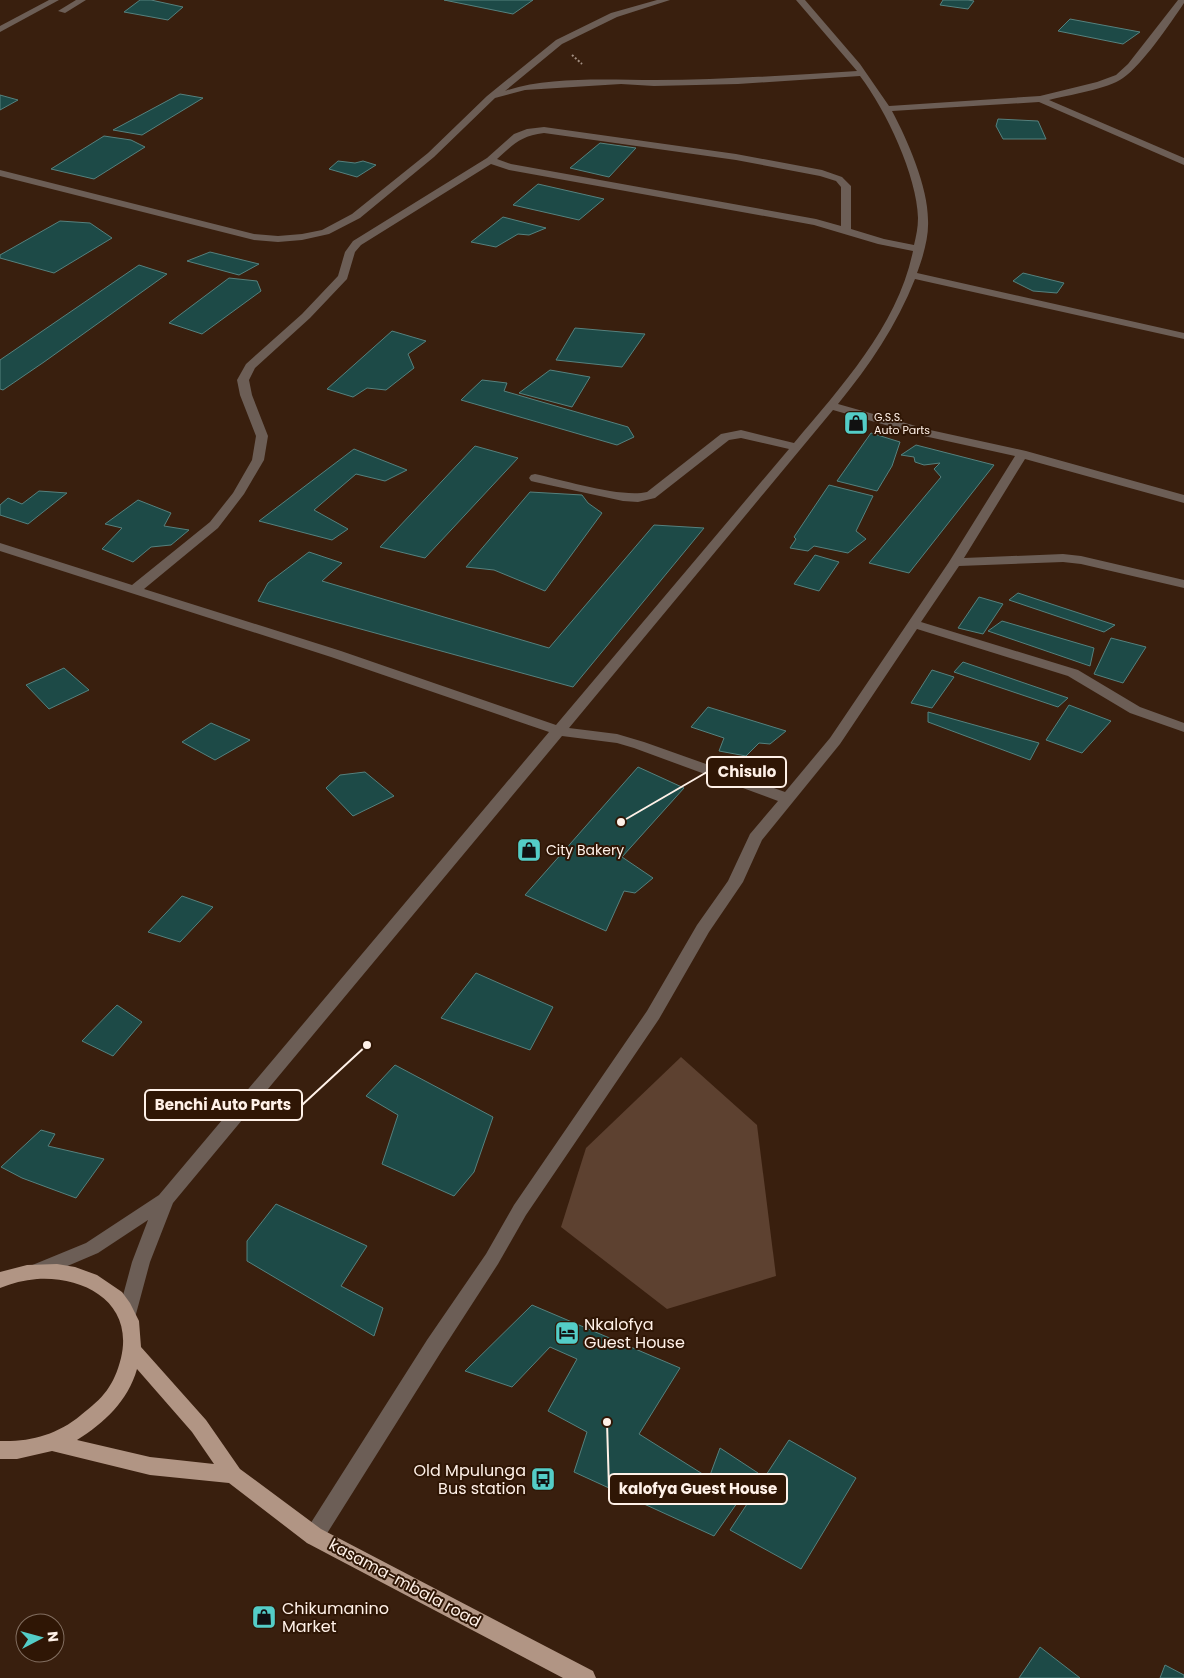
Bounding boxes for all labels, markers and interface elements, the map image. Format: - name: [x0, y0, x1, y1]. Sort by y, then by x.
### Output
- place label: G.S.S. Auto Parts: [874, 409, 930, 438]
- shop icon: G.S.S. Auto Parts: [843, 410, 869, 436]
- callout: Chisulo: [707, 757, 786, 787]
- text: Chisulo: [718, 761, 777, 782]
- shop icon: City Bakery: [516, 837, 542, 863]
- place label: City Bakery: [546, 840, 624, 860]
- callout: Benchi Auto Parts: [145, 1090, 302, 1120]
- text: Benchi Auto Parts: [155, 1094, 291, 1115]
- place label: Nkalofya Guest House: [584, 1313, 685, 1354]
- hotel icon: Nkalofya Guest House: [554, 1320, 580, 1346]
- place label: Old Mpulunga Bus station: [414, 1459, 526, 1500]
- bus stop icon: Old Mpulunga Bus station: [530, 1466, 556, 1492]
- callout: kalofya Guest House: [609, 1474, 787, 1504]
- text: kalofya Guest House: [619, 1478, 777, 1499]
- street label: kasama-mbala road: [325, 1533, 485, 1633]
- place label: Chikumanino Market: [282, 1597, 389, 1638]
- shop icon: Chikumanino Market: [251, 1604, 277, 1630]
- north arrow: [15, 1613, 65, 1663]
- text: N: [42, 1630, 63, 1643]

